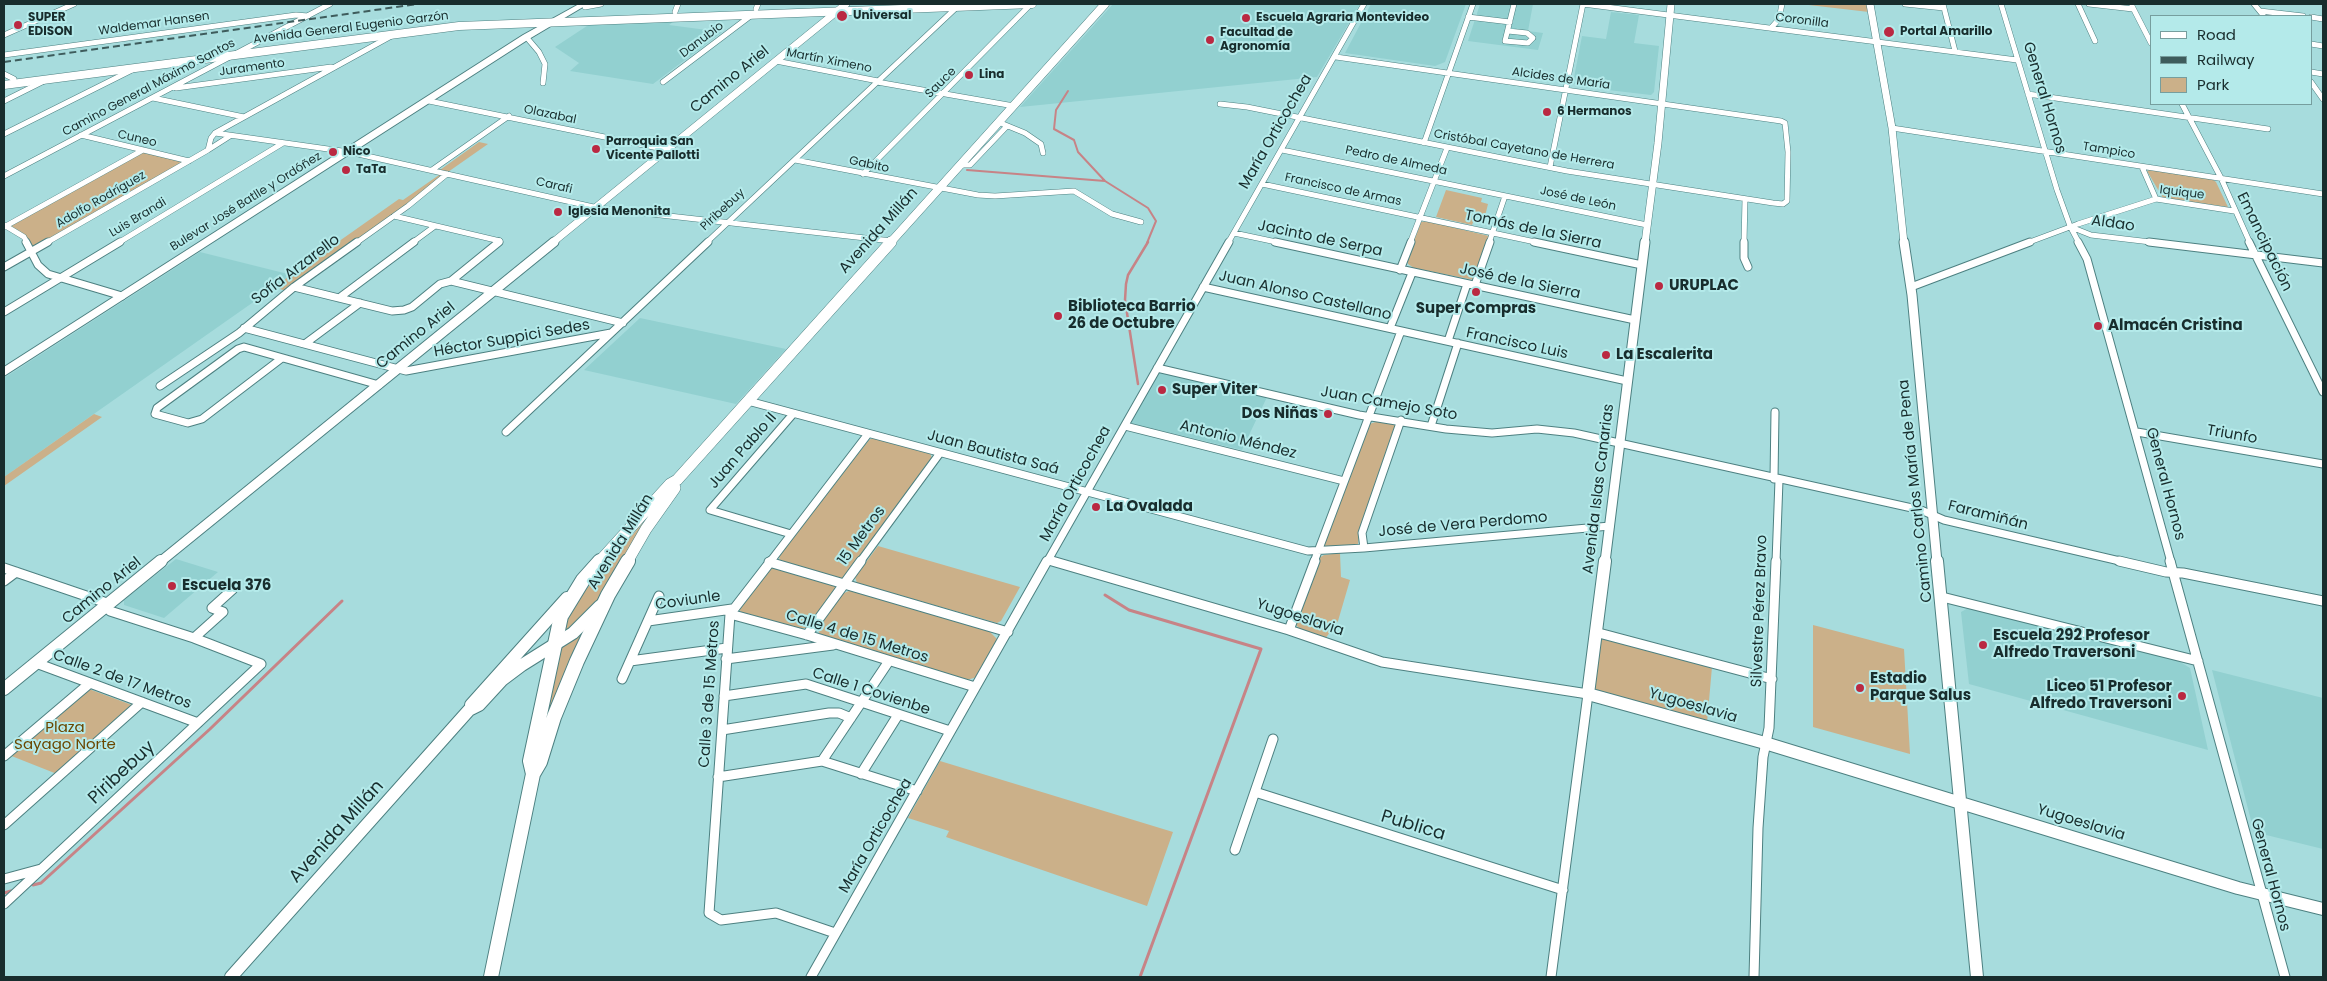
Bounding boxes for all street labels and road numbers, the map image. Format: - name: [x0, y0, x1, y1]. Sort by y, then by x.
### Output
- street label: Waldemar Hansen: [98, 9, 210, 39]
- street label: Avenida General Eugenio Garzón: [253, 9, 449, 47]
- street label: Coronilla: [1774, 11, 1830, 31]
- street label: Danubio: [677, 19, 727, 61]
- street label: Camino General Máximo Santos: [60, 36, 238, 140]
- street label: General Hornos: [2018, 40, 2070, 156]
- street label: Camino Ariel: [687, 43, 773, 117]
- street label: Martín Ximeno: [785, 46, 873, 76]
- street label: Juramento: [218, 56, 286, 80]
- street label: Sauce: [923, 65, 959, 101]
- street label: Alcides de María: [1511, 65, 1611, 93]
- street label: María Orticochea: [1236, 71, 1316, 193]
- street label: Olazabal: [522, 102, 578, 128]
- street label: Cristóbal Cayetano de Herrera: [1432, 127, 1616, 173]
- street label: Cuneo: [116, 128, 158, 150]
- street label: Tampico: [2082, 140, 2136, 162]
- street label: Pedro de Almeda: [1344, 143, 1448, 179]
- street label: Bulevar José Batlle y Ordóñez: [168, 149, 324, 255]
- street label: Gabito: [848, 154, 890, 176]
- street label: Adolfo Rodríguez: [54, 169, 148, 231]
- street label: Francisco de Armas: [1283, 171, 1403, 209]
- street label: Carafi: [534, 175, 574, 197]
- street label: Iquique: [2159, 183, 2205, 203]
- street label: Avenida Millán: [836, 184, 922, 278]
- street label: José de León: [1539, 184, 1617, 214]
- street label: Piribebuy: [698, 186, 748, 234]
- street label: Emancipación: [2232, 190, 2296, 294]
- street label: Luis Brandi: [107, 195, 169, 241]
- street label: Tomás de la Sierra: [1463, 207, 1603, 253]
- street label: Aldao: [2090, 212, 2136, 236]
- street label: Jacinto de Serpa: [1256, 217, 1384, 261]
- street label: Sofía Arzarello: [248, 231, 344, 309]
- street label: José de la Sierra: [1458, 260, 1582, 304]
- street label: Juan Alonso Castellano: [1217, 267, 1393, 325]
- street label: Camino Ariel: [373, 299, 459, 373]
- street label: Héctor Suppici Sedes: [433, 316, 591, 362]
- street label: Francisco Luis: [1464, 324, 1570, 364]
- street label: Camino Carlos María de Pena: [1895, 379, 1937, 603]
- street label: Juan Camejo Soto: [1319, 383, 1459, 425]
- street label: Avenida Islas Canarias: [1580, 403, 1618, 575]
- street label: Juan Pablo II: [705, 409, 781, 493]
- street label: Antonio Méndez: [1178, 417, 1298, 463]
- street label: Triunfo: [2205, 422, 2259, 448]
- street label: María Orticochea: [1037, 423, 1115, 545]
- street label: General Hornos: [2141, 426, 2189, 542]
- street label: Juan Bautista Saá: [925, 427, 1061, 479]
- street label: Avenida Millán: [584, 491, 658, 593]
- street label: Faramiñán: [1946, 497, 2030, 535]
- street label: 15 Metros: [834, 503, 890, 569]
- street label: José de Vera Perdomo: [1378, 509, 1548, 541]
- street label: Silvestre Pérez Bravo: [1748, 534, 1772, 688]
- street label: Camino Ariel: [59, 554, 145, 628]
- street label: Coviunle: [654, 588, 722, 614]
- street label: Yugoeslavia: [1254, 595, 1346, 641]
- street label: Calle 4 de 15 Metros: [783, 607, 931, 667]
- street label: Calle 3 de 15 Metros: [696, 620, 724, 768]
- street label: Calle 2 de 17 Metros: [50, 647, 194, 713]
- street label: Calle 1 Covienbe: [810, 664, 932, 720]
- street label: Yugoeslavia: [1647, 685, 1739, 727]
- street label: Piribebuy: [84, 737, 160, 809]
- street label: María Orticochea: [836, 775, 916, 897]
- street label: Avenida Millán: [285, 776, 389, 888]
- street label: Yugoeslavia: [2035, 801, 2127, 845]
- street label: Publica: [1378, 806, 1448, 846]
- street label: General Hornos: [2246, 817, 2294, 933]

